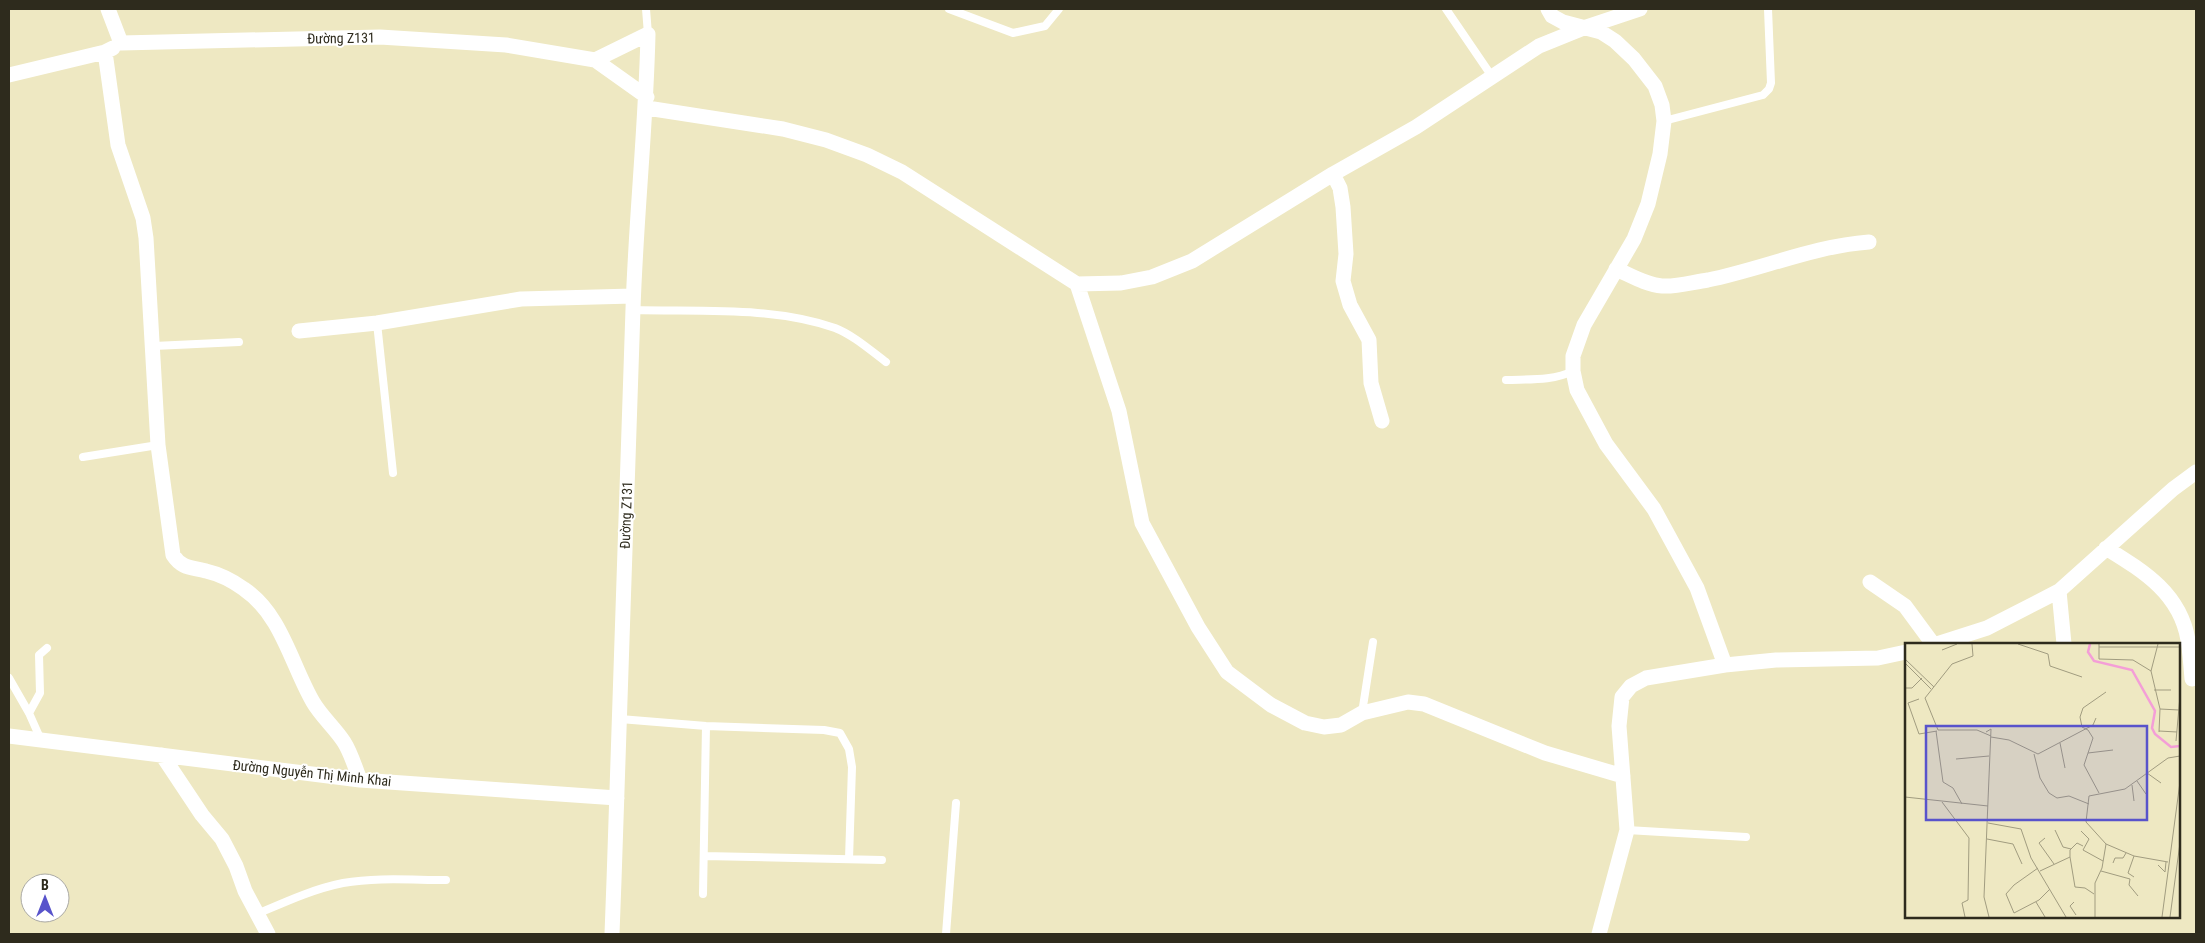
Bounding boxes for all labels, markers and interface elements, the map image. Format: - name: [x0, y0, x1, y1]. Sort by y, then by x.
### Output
- street label: Đường Z131: [307, 29, 375, 47]
- street label: Đường Z131: [617, 481, 635, 549]
- inset map: [1905, 643, 2180, 918]
- street label: Đường Nguyễn Thị Minh Khai: [232, 757, 392, 789]
- north arrow: [20, 873, 70, 923]
- text: B: [41, 877, 49, 893]

